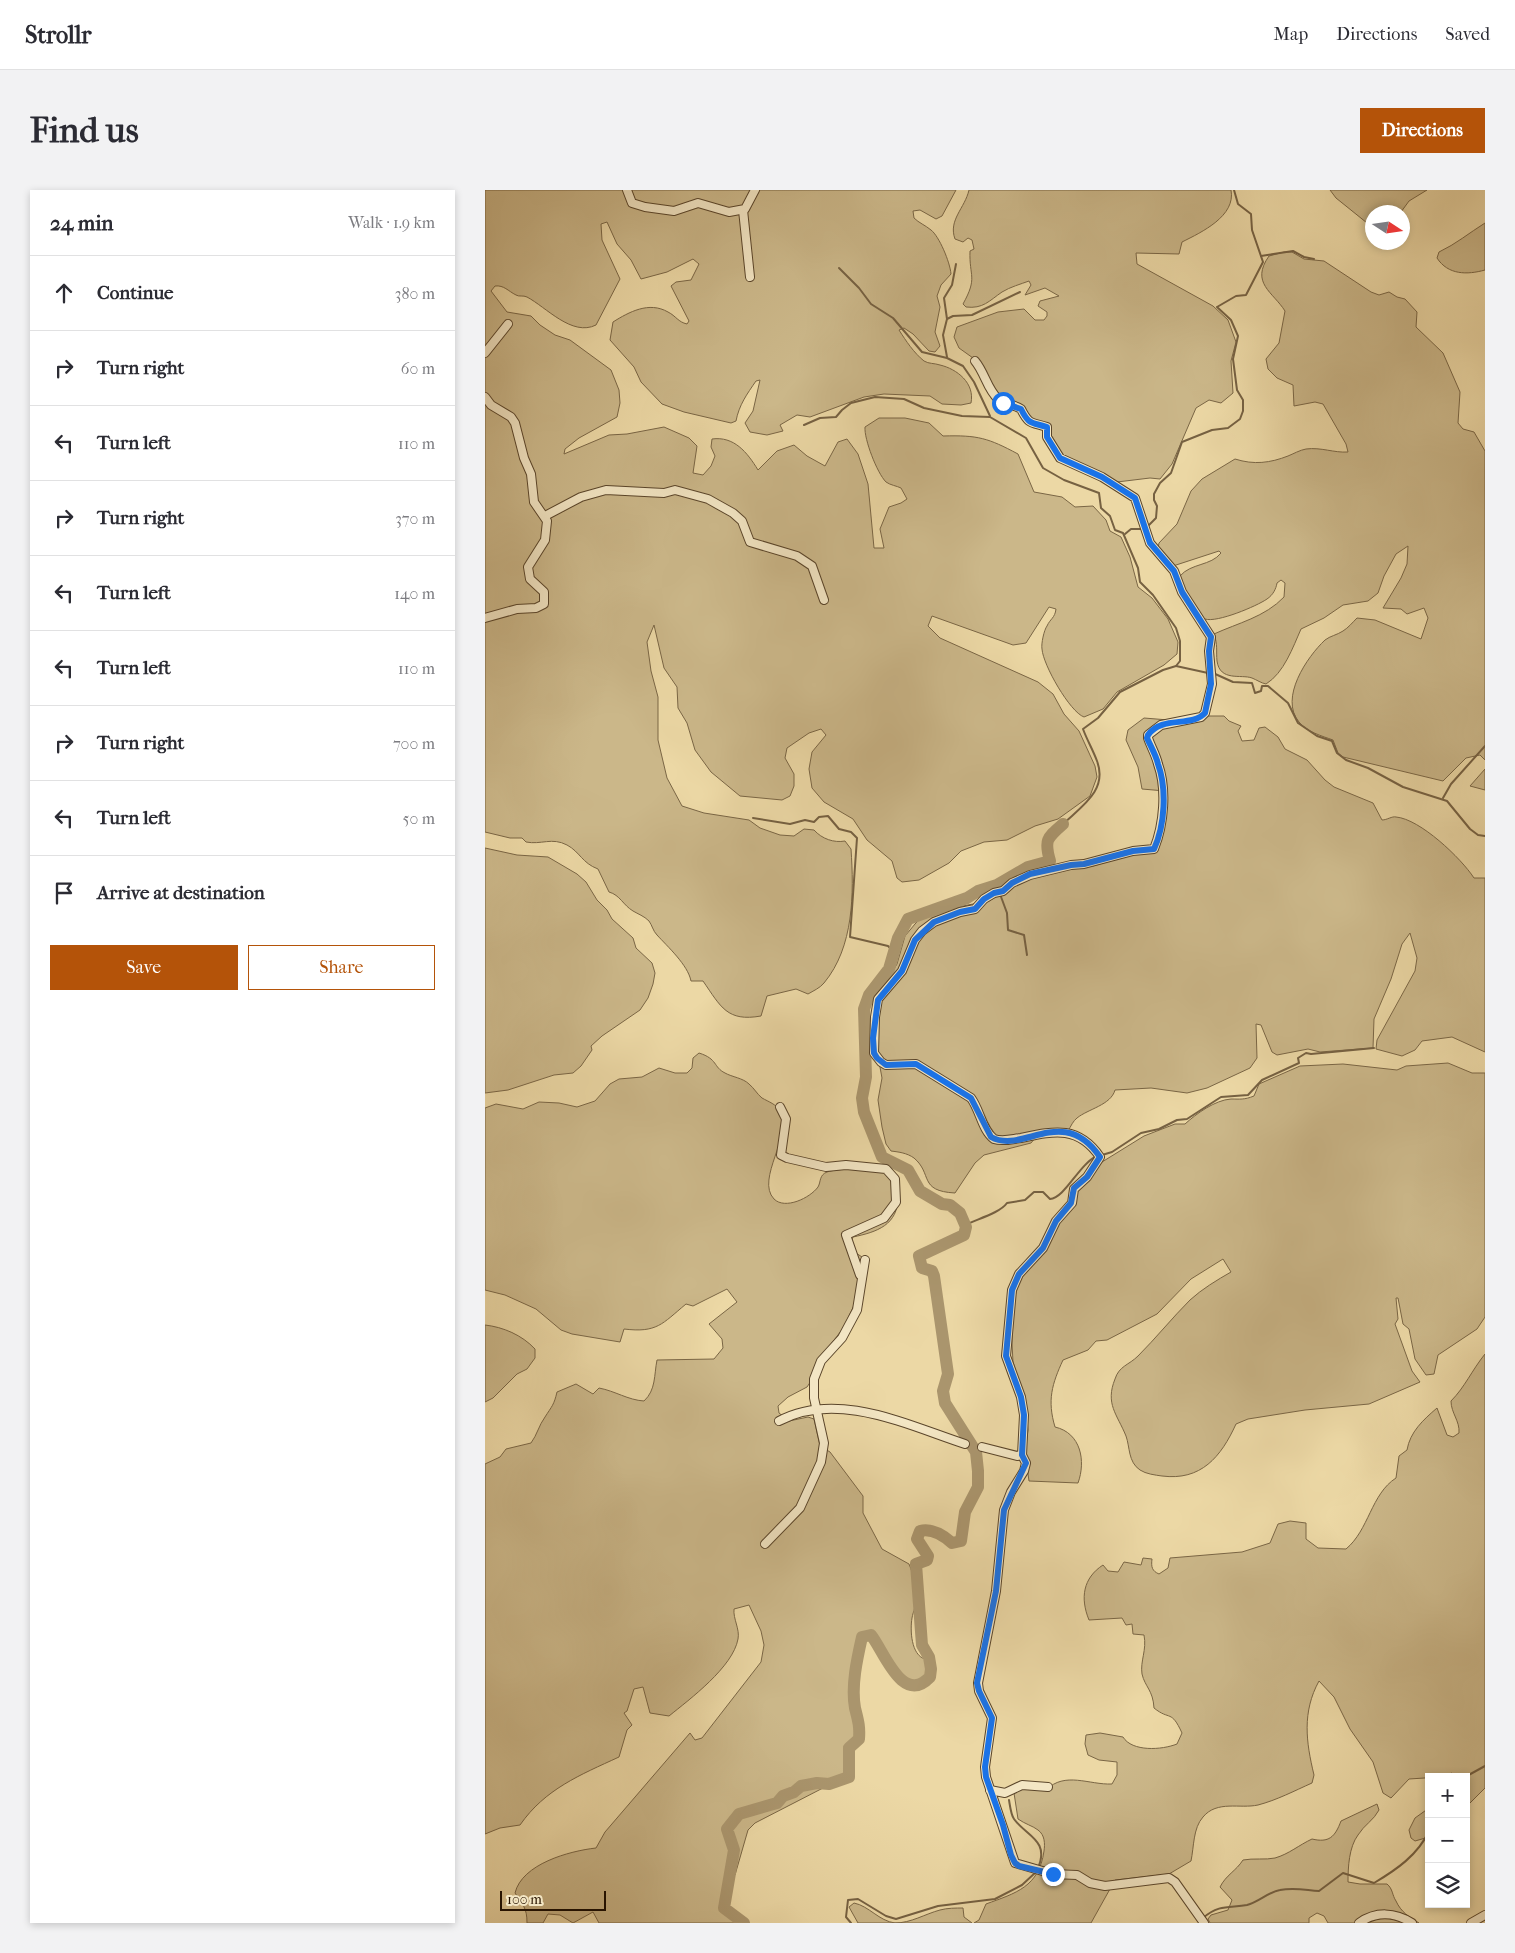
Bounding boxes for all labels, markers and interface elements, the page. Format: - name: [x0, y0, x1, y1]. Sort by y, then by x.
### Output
- text: Strollr: [25, 21, 92, 49]
- text: Map: [1274, 24, 1308, 45]
- text: Directions: [1336, 24, 1417, 45]
- text: Saved: [1445, 24, 1490, 45]
- button: Directions: [1360, 108, 1485, 153]
- text: Find us: [30, 110, 139, 151]
- north arrow: [1365, 205, 1410, 250]
- text: 24 min: [50, 211, 114, 235]
- text: Walk · 1.9 km: [348, 213, 435, 232]
- icon: ahead: [50, 279, 78, 307]
- text: Continue: [97, 282, 173, 304]
- text: 380 m: [395, 284, 435, 303]
- icon: right: [50, 354, 78, 382]
- text: Turn right: [97, 357, 184, 379]
- text: 60 m: [401, 359, 435, 378]
- route start: [992, 392, 1015, 415]
- icon: left: [50, 429, 78, 457]
- text: Turn left: [97, 432, 171, 454]
- text: 110 m: [398, 434, 435, 453]
- icon: right: [50, 504, 78, 532]
- text: Turn right: [97, 507, 184, 529]
- text: 370 m: [395, 509, 435, 528]
- icon: left: [50, 579, 78, 607]
- text: Turn left: [97, 582, 171, 604]
- text: 140 m: [394, 584, 435, 603]
- icon: left: [50, 654, 78, 682]
- text: Turn left: [97, 657, 171, 679]
- text: 110 m: [398, 659, 435, 678]
- icon: right: [50, 729, 78, 757]
- text: Turn right: [97, 732, 184, 754]
- text: 700 m: [393, 734, 435, 753]
- icon: left: [50, 804, 78, 832]
- text: Turn left: [97, 807, 171, 829]
- text: 50 m: [403, 809, 435, 828]
- icon: arrive: [50, 879, 78, 907]
- text: Arrive at destination: [97, 882, 265, 904]
- button: Save: [50, 945, 238, 990]
- button: Share: [248, 945, 435, 990]
- map controls: [1425, 1773, 1470, 1908]
- button: +: [1425, 1773, 1470, 1818]
- button: −: [1425, 1818, 1470, 1863]
- route end: [1042, 1863, 1065, 1886]
- button: layers: [1425, 1863, 1470, 1908]
- scale bar: [500, 1888, 606, 1911]
- text: 100 m: [507, 1891, 542, 1908]

